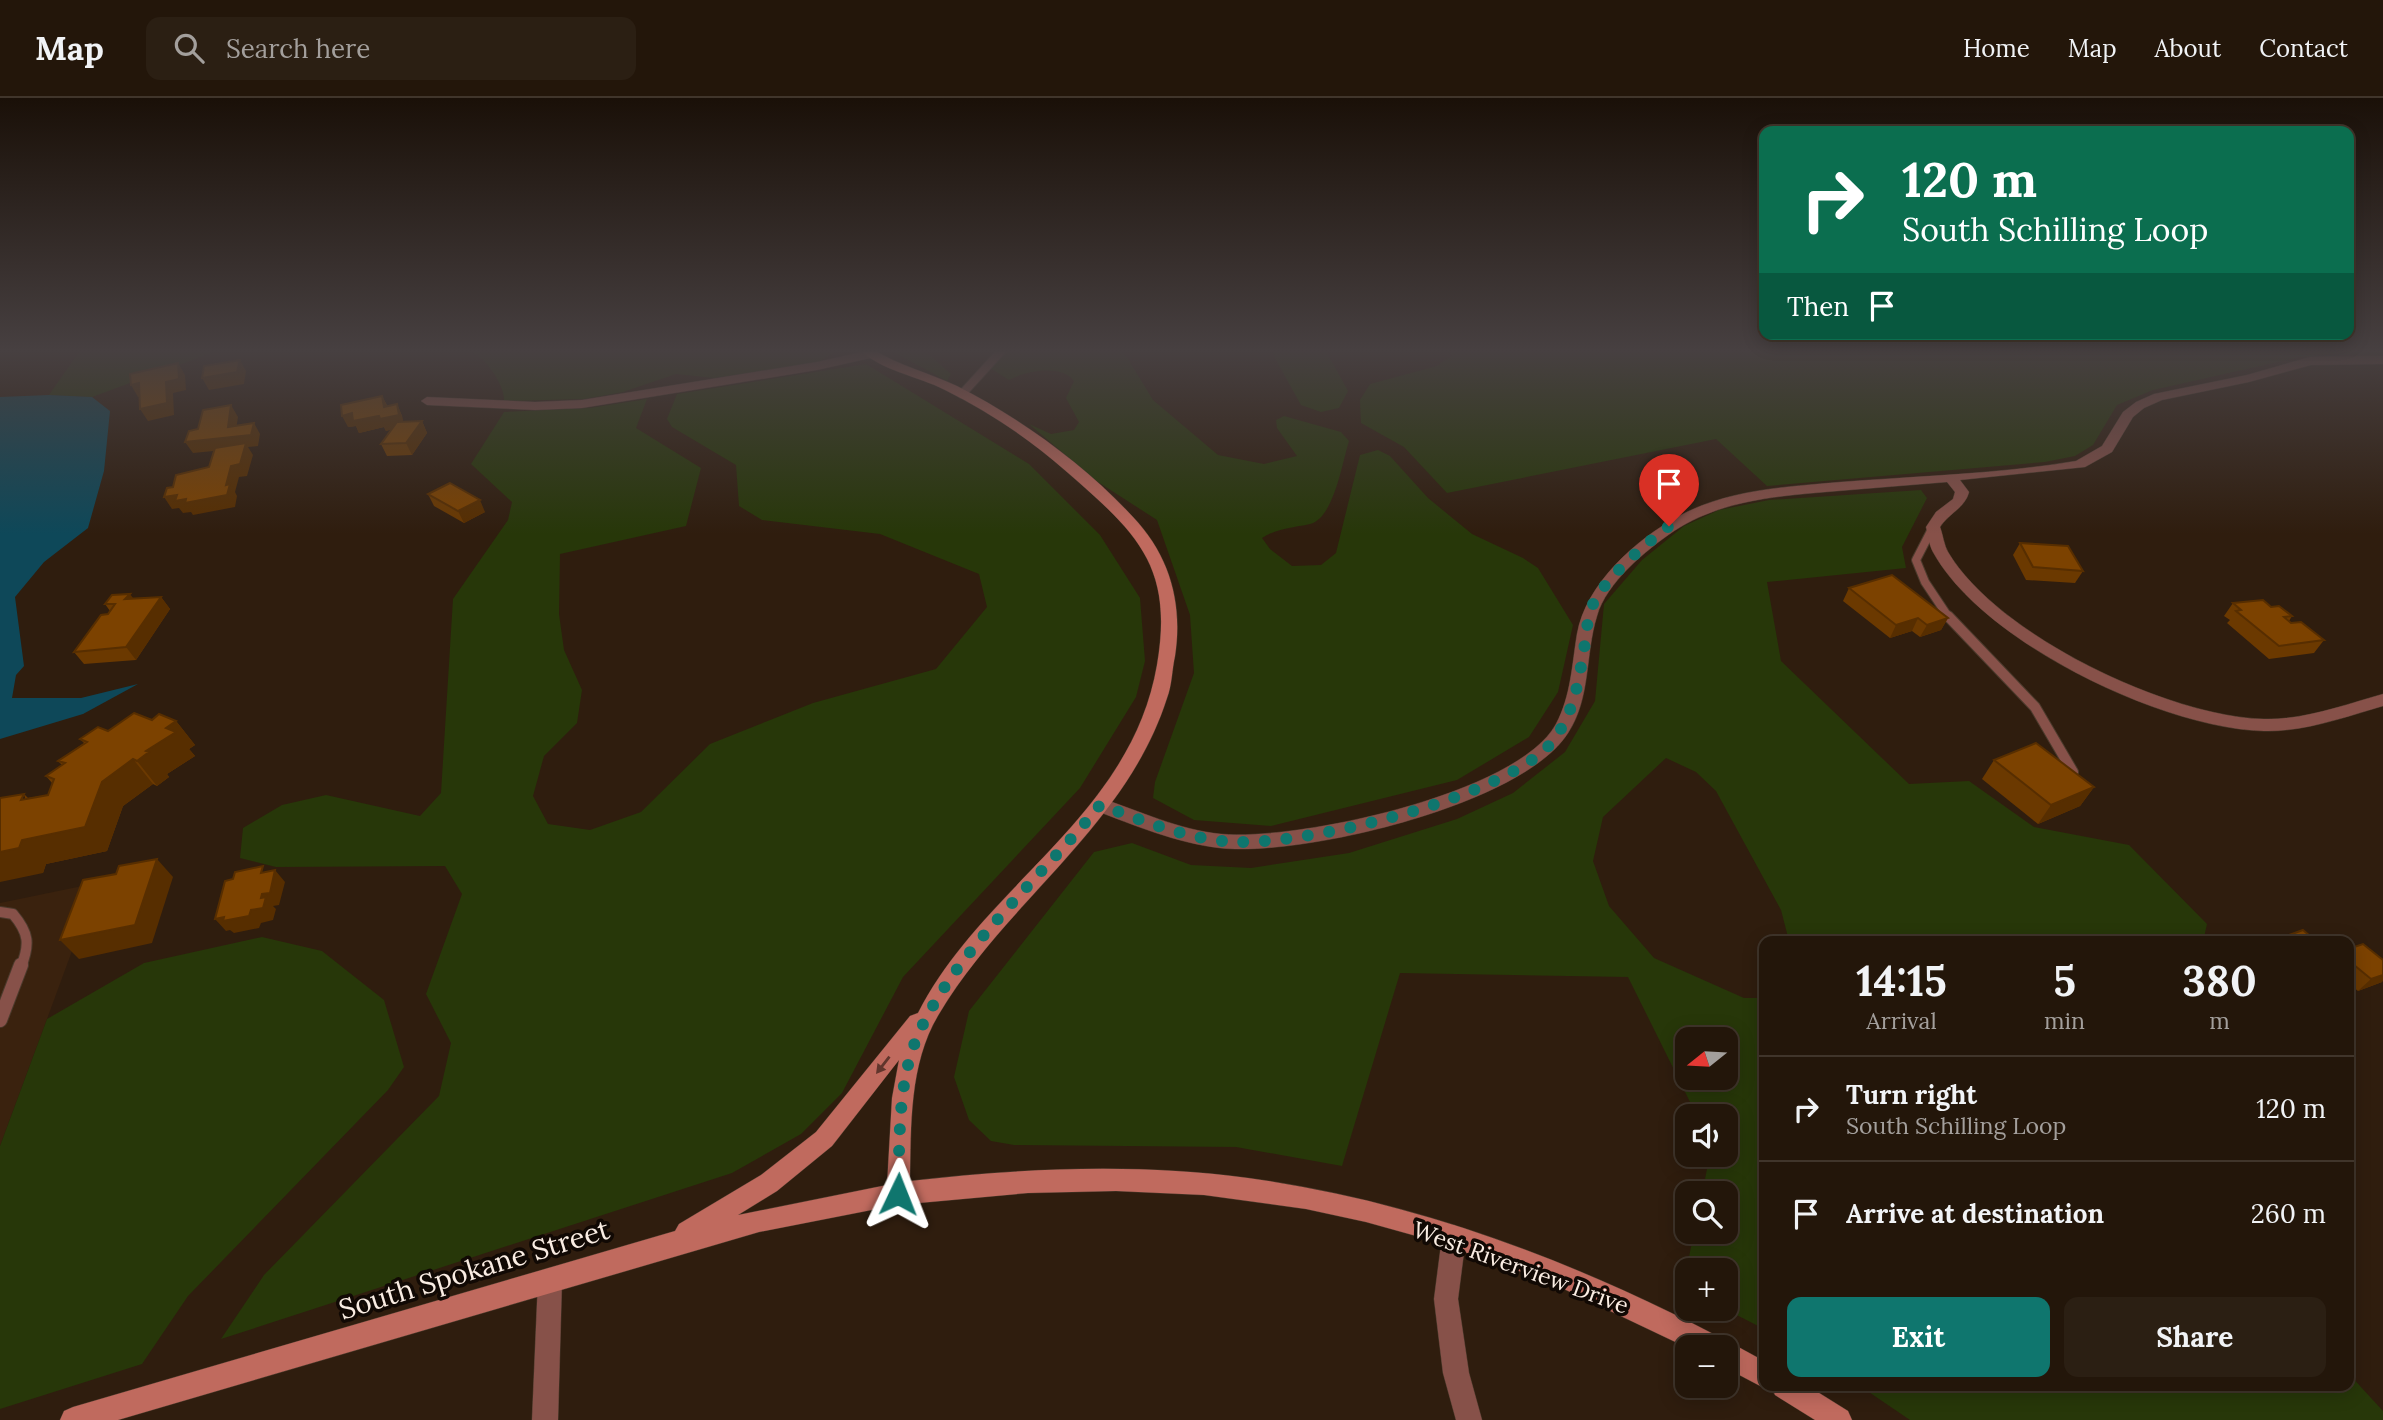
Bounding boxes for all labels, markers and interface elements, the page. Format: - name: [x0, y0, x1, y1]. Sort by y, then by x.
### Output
- search box: [146, 17, 636, 80]
- text: Map: [35, 27, 104, 69]
- icon: search: [170, 29, 208, 67]
- text: Search here: [226, 32, 370, 65]
- text: Home: [1963, 33, 2030, 64]
- text: Map: [2068, 33, 2117, 64]
- text: About: [2155, 33, 2221, 64]
- text: Contact: [2259, 33, 2348, 64]
- text: 120 m: [1902, 148, 2037, 210]
- icon: right: [1787, 154, 1878, 245]
- text: South Schilling Loop: [1902, 209, 2208, 250]
- icon: arrive: [1863, 287, 1901, 325]
- text: Then: [1787, 290, 1849, 323]
- pin: [1639, 454, 1699, 526]
- icon: arrive: [1650, 465, 1688, 503]
- text: 14:15: [1856, 954, 1947, 1008]
- text: 5: [2053, 954, 2076, 1008]
- text: 380: [2182, 954, 2257, 1008]
- text: Arrival: [1866, 1006, 1937, 1035]
- text: min: [2044, 1006, 2085, 1035]
- text: m: [2209, 1006, 2230, 1035]
- north arrow: [1675, 1027, 1738, 1090]
- map controls: [1675, 1027, 1738, 1398]
- one-way arrow: [877, 1056, 891, 1074]
- text: Turn right: [1846, 1078, 1977, 1111]
- icon: right: [1787, 1090, 1825, 1128]
- text: 120 m: [2256, 1092, 2326, 1125]
- button: sound: [1675, 1104, 1738, 1167]
- text: South Schilling Loop: [1846, 1111, 2066, 1140]
- position arrow: [861, 1157, 935, 1231]
- button: search: [1675, 1181, 1738, 1244]
- icon: arrive: [1787, 1195, 1825, 1233]
- text: Arrive at destination: [1846, 1197, 2104, 1230]
- text: 260 m: [2251, 1197, 2326, 1230]
- street label: South Spokane Street: [334, 1211, 614, 1327]
- street label: West Riverview Drive: [1409, 1214, 1633, 1320]
- button: +: [1675, 1258, 1738, 1321]
- button: Exit: [1787, 1297, 2050, 1377]
- button: Share: [2064, 1297, 2326, 1377]
- button: −: [1675, 1335, 1738, 1398]

